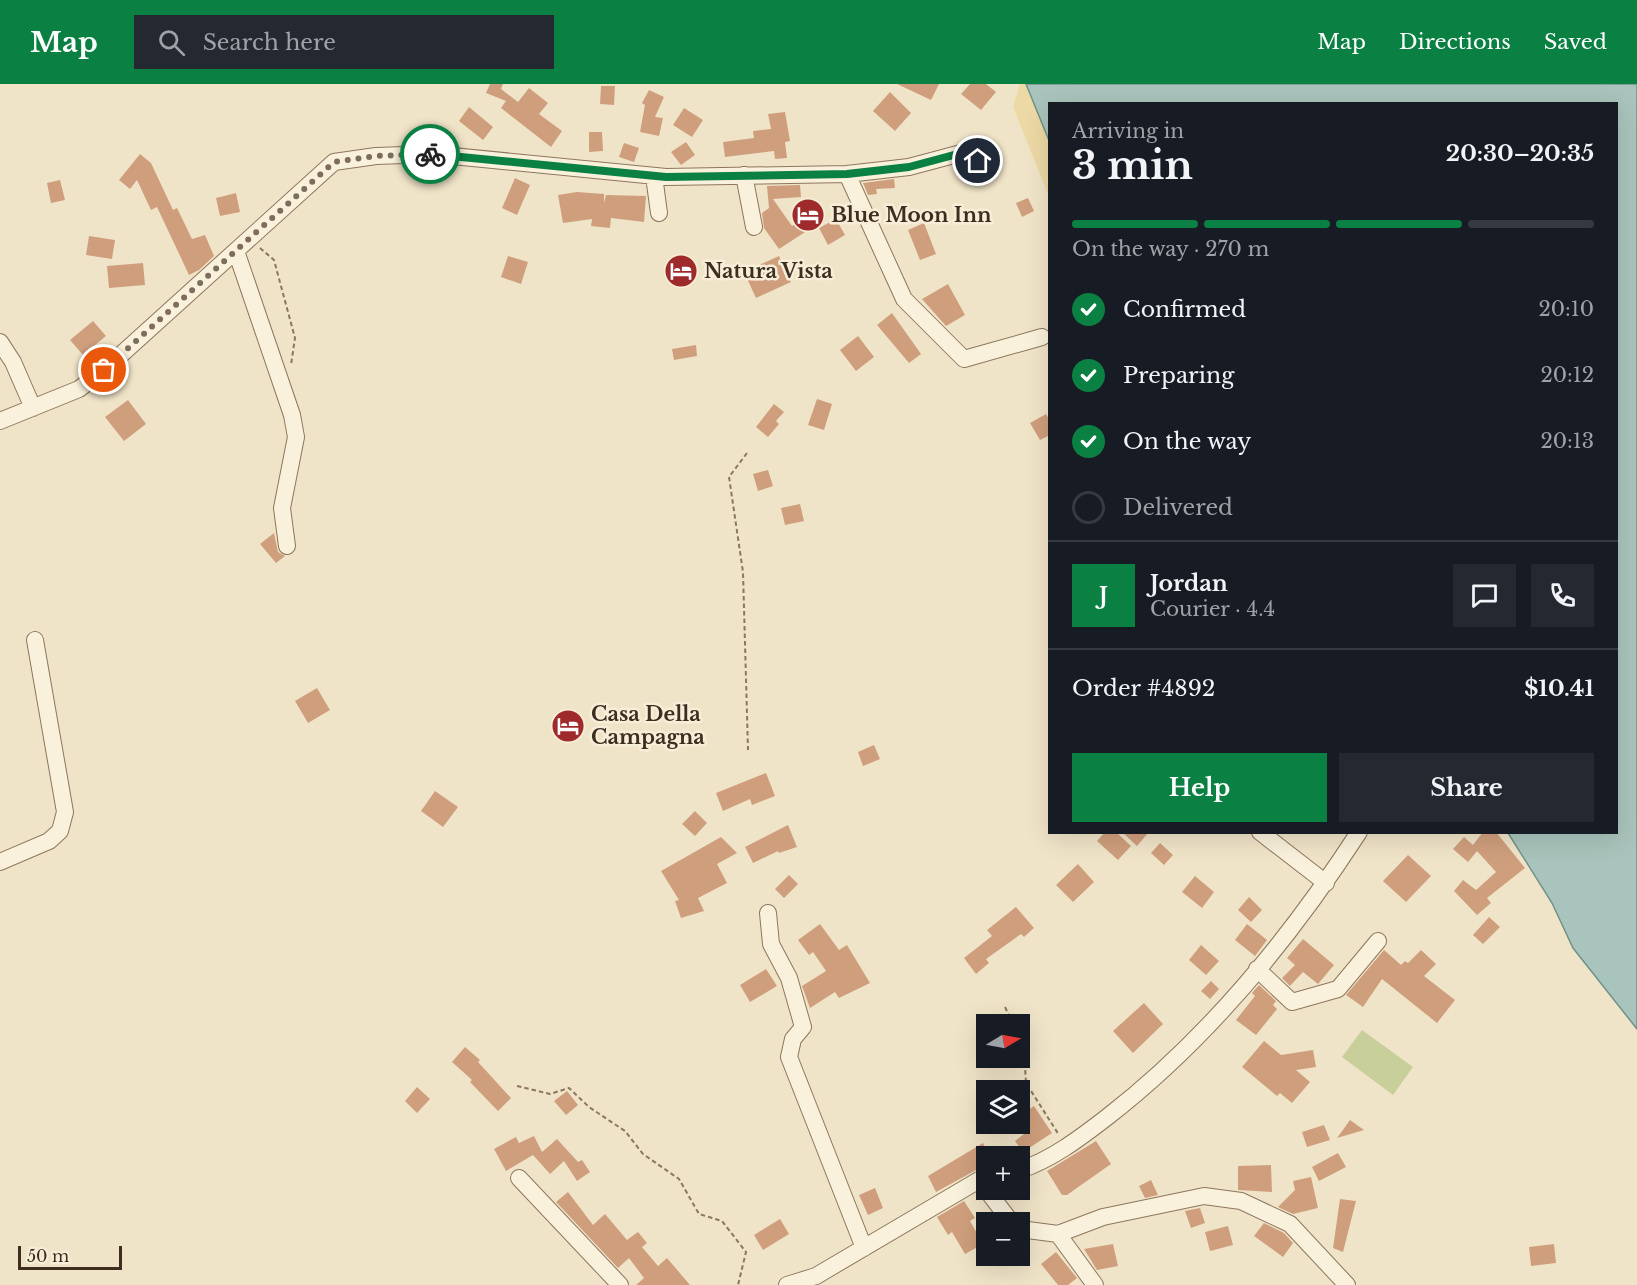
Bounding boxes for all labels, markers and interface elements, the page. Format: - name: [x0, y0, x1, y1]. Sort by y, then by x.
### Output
- search box: [134, 15, 554, 69]
- text: Map: [30, 25, 98, 60]
- icon: search: [155, 26, 188, 59]
- text: Search here: [203, 29, 336, 56]
- text: Map: [1317, 29, 1366, 55]
- text: Directions: [1399, 29, 1511, 55]
- text: Saved: [1544, 29, 1607, 55]
- text: Arriving in: [1072, 119, 1184, 143]
- courier: [400, 124, 460, 184]
- pin: [952, 135, 1003, 186]
- icon: bike: [414, 138, 447, 171]
- text: 20:30–20:35: [1446, 140, 1594, 167]
- text: 3 min: [1072, 141, 1193, 190]
- icon: home: [961, 144, 994, 177]
- hotel icon: Blue Moon Inn: [790, 197, 826, 233]
- place label: Blue Moon Inn: [831, 203, 992, 227]
- text: On the way · 270 m: [1072, 237, 1269, 261]
- hotel icon: Natura Vista: [663, 253, 699, 289]
- place label: Natura Vista: [704, 259, 833, 283]
- icon: check: [1072, 293, 1105, 326]
- text: Confirmed: [1123, 296, 1246, 323]
- text: 20:10: [1539, 297, 1594, 321]
- pin: [78, 344, 129, 395]
- icon: bag: [87, 353, 120, 386]
- icon: check: [1072, 359, 1105, 392]
- text: Preparing: [1123, 362, 1234, 389]
- text: 20:12: [1540, 363, 1594, 387]
- icon: check: [1072, 425, 1105, 458]
- text: On the way: [1123, 428, 1251, 455]
- text: 20:13: [1540, 429, 1594, 453]
- text: Delivered: [1123, 494, 1233, 521]
- button: chat: [1453, 564, 1516, 627]
- button: phone: [1531, 564, 1594, 627]
- text: Jordan: [1150, 570, 1228, 597]
- text: J: [1099, 582, 1108, 609]
- text: Courier · 4.4: [1150, 597, 1275, 621]
- text: Order #4892: [1072, 675, 1215, 702]
- text: $10.41: [1524, 675, 1594, 702]
- place label: Casa Della Campagna: [591, 702, 705, 749]
- hotel icon: Casa Della Campagna: [550, 708, 586, 744]
- button: Help: [1072, 753, 1327, 822]
- button: Share: [1339, 753, 1594, 822]
- north arrow: [976, 1014, 1030, 1068]
- map controls: [976, 1014, 1030, 1266]
- button: layers: [976, 1080, 1030, 1134]
- button: +: [976, 1146, 1030, 1200]
- button: −: [976, 1212, 1030, 1266]
- scale bar: [18, 1243, 122, 1270]
- text: 50 m: [27, 1246, 69, 1266]

